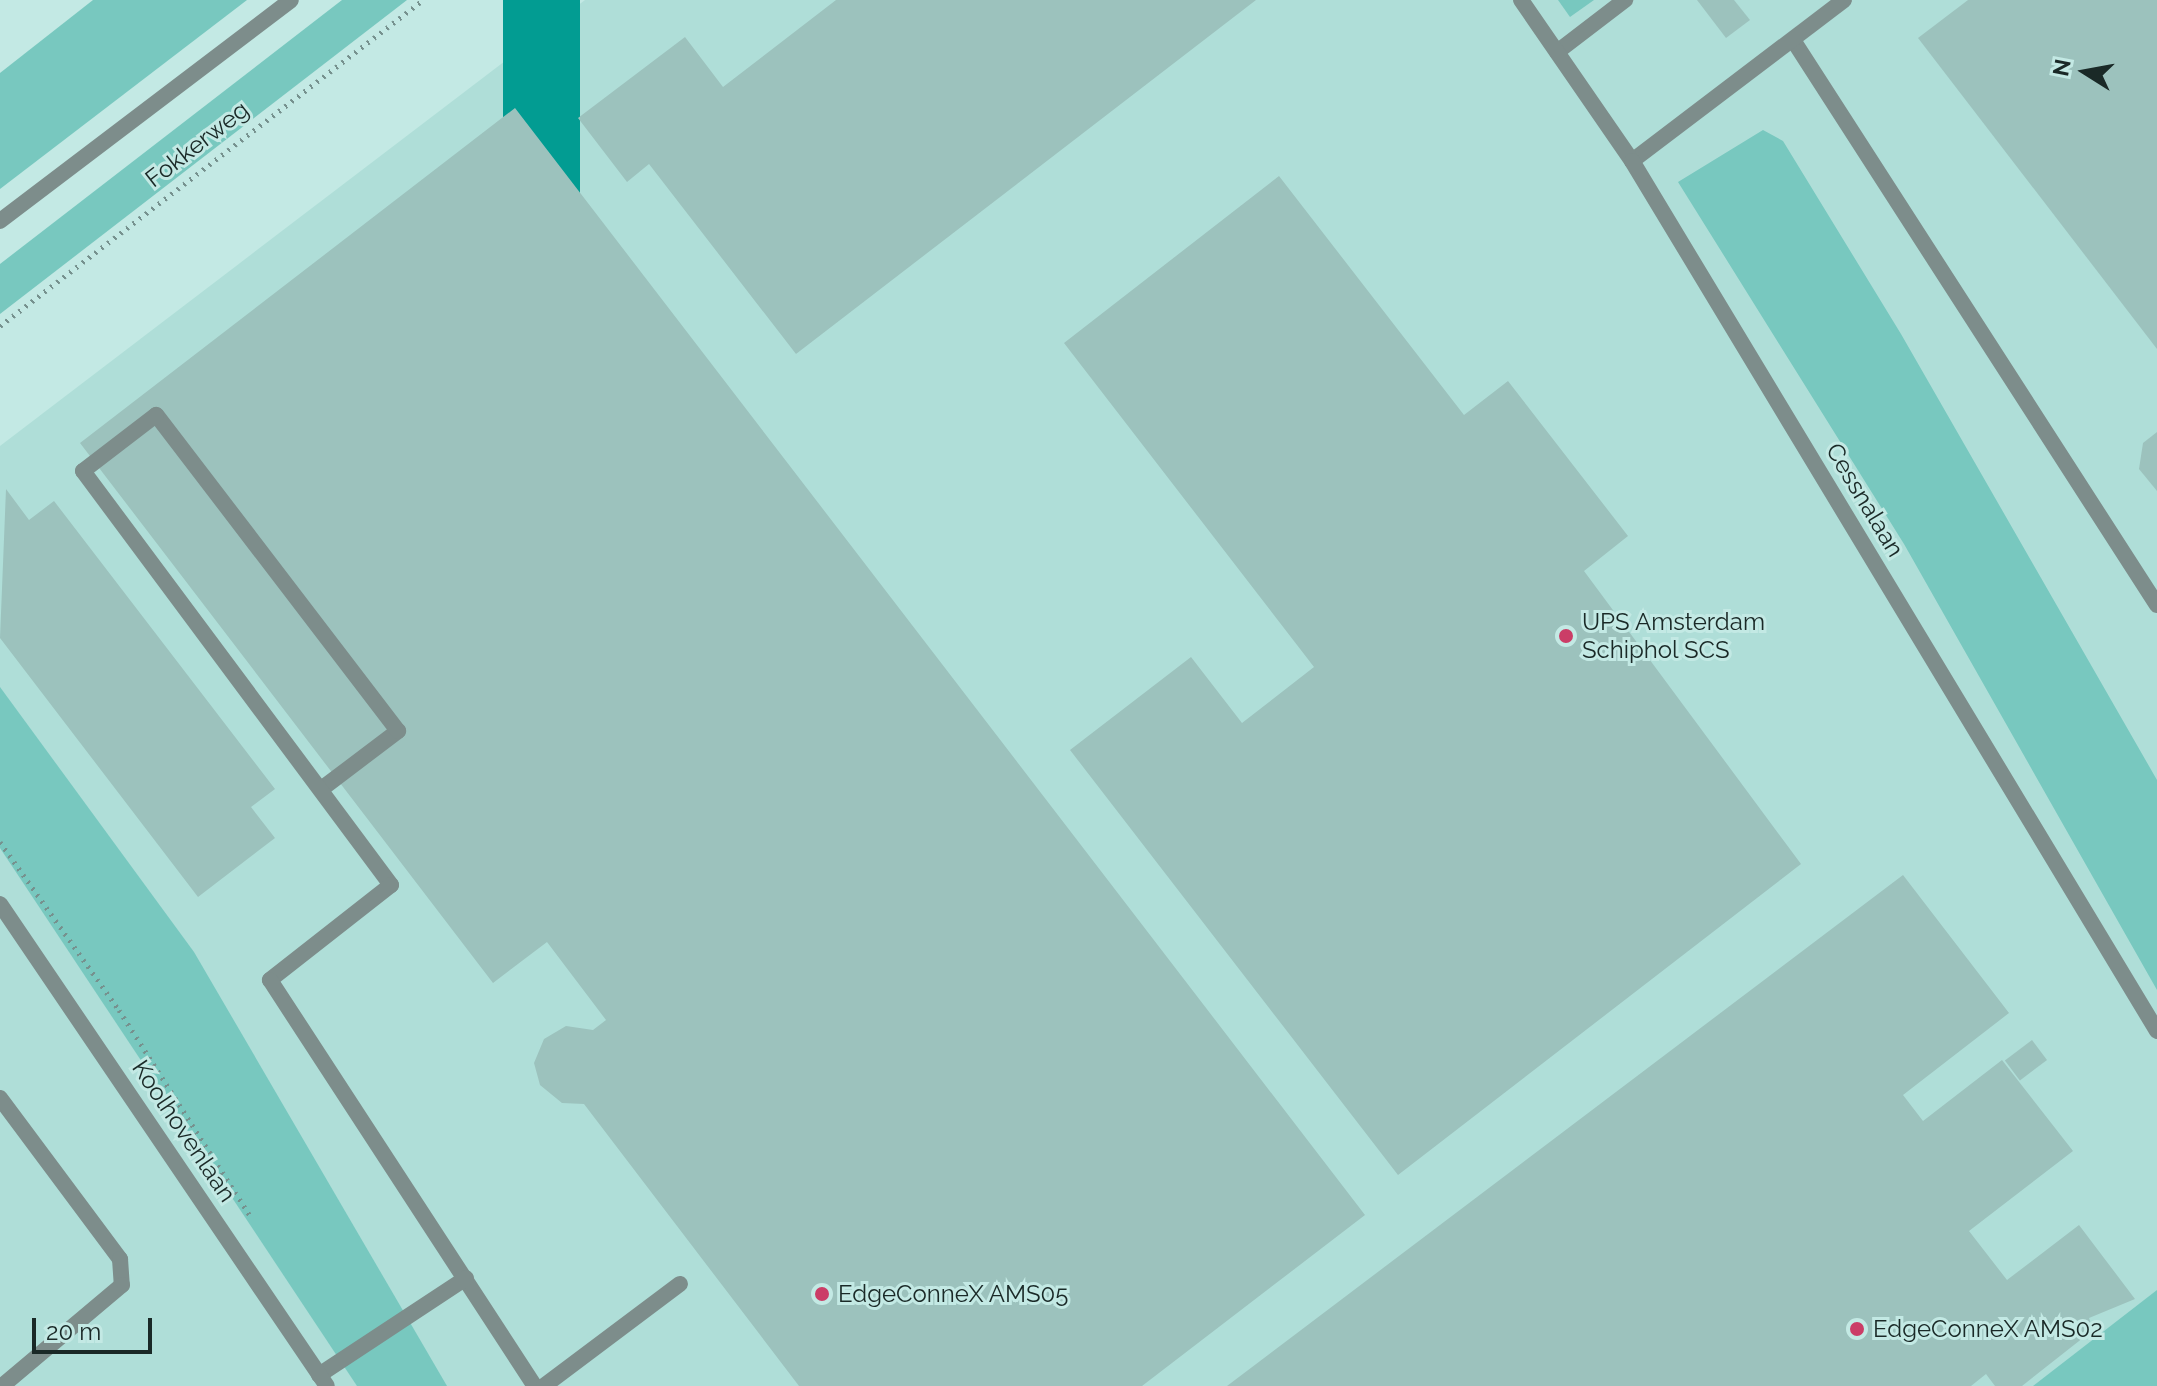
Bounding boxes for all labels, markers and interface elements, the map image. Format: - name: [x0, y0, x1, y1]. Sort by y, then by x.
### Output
- north arrow: [2045, 32, 2125, 112]
- text: N: [2047, 57, 2076, 78]
- street label: Fokkerweg: [140, 95, 254, 193]
- street label: Cessnalaan: [1820, 438, 1910, 562]
- place label: UPS Amsterdam Schiphol SCS: [1582, 608, 1766, 664]
- marker: UPS Amsterdam Schiphol SCS: [1557, 627, 1575, 645]
- street label: Koolhovenlaan: [126, 1055, 242, 1207]
- place label: EdgeConneX AMS05: [838, 1280, 1069, 1308]
- marker: EdgeConneX AMS05: [813, 1285, 831, 1303]
- scale bar: [36, 1302, 156, 1352]
- place label: EdgeConneX AMS02: [1873, 1315, 2104, 1343]
- text: 20 m: [46, 1317, 101, 1346]
- marker: EdgeConneX AMS02: [1848, 1320, 1866, 1338]

